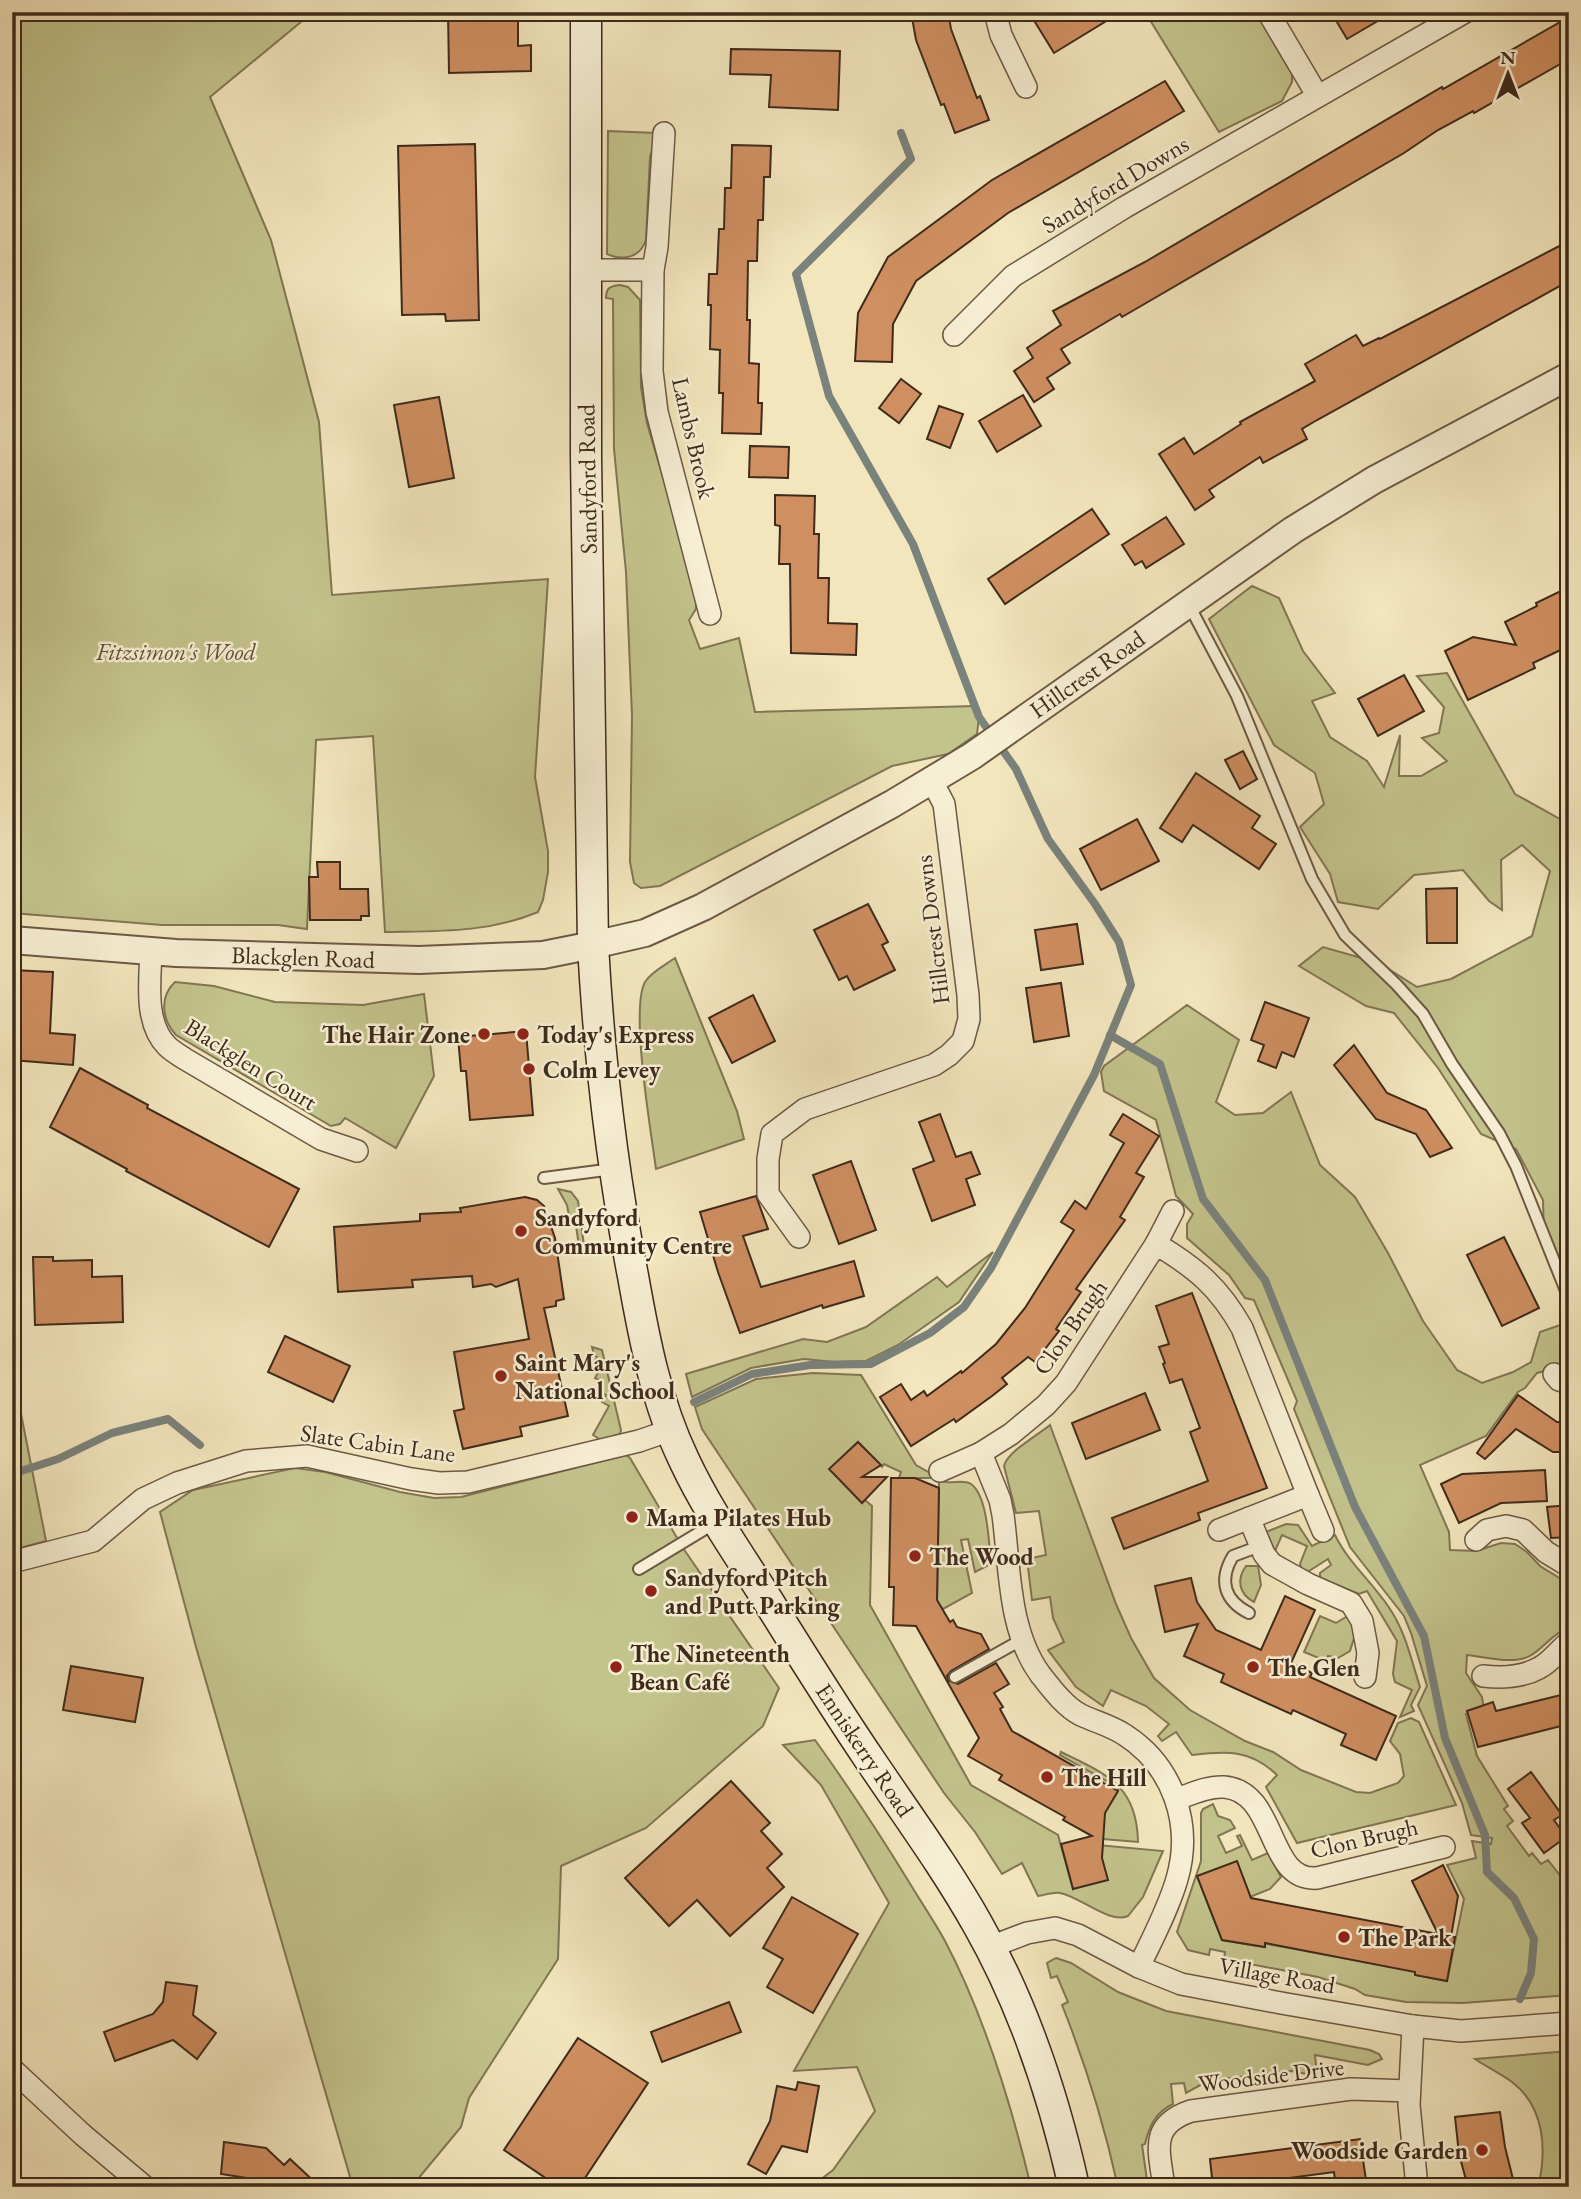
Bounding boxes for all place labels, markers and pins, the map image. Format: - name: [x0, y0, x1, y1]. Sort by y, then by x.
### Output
- place label: The Hair Zone: [322, 1019, 470, 1050]
- place label: Today's Express: [537, 1019, 694, 1051]
- marker: The Hair Zone: [476, 1026, 492, 1042]
- marker: Today's Express: [515, 1026, 531, 1042]
- place label: Colm Levey: [543, 1054, 661, 1086]
- marker: Colm Levey: [521, 1061, 537, 1077]
- place label: Sandyford Community Centre: [535, 1202, 732, 1262]
- marker: Sandyford Community Centre: [513, 1223, 529, 1239]
- place label: Saint Mary's National School: [515, 1347, 675, 1406]
- marker: Saint Mary's National School: [493, 1368, 509, 1384]
- place label: Mama Pilates Hub: [646, 1502, 831, 1533]
- marker: Mama Pilates Hub: [624, 1509, 640, 1525]
- place label: The Wood: [929, 1541, 1035, 1572]
- marker: The Wood: [907, 1548, 923, 1564]
- place label: Sandyford Pitch and Putt Parking: [665, 1562, 841, 1622]
- marker: Sandyford Pitch and Putt Parking: [643, 1583, 659, 1599]
- place label: The Nineteenth Bean Café: [630, 1638, 791, 1697]
- place label: The Glen: [1267, 1652, 1361, 1683]
- marker: The Nineteenth Bean Café: [608, 1659, 624, 1675]
- marker: The Glen: [1245, 1659, 1261, 1675]
- place label: The Hill: [1061, 1762, 1147, 1793]
- marker: The Hill: [1039, 1769, 1055, 1785]
- place label: The Park: [1358, 1922, 1452, 1953]
- marker: The Park: [1336, 1929, 1352, 1945]
- place label: Woodside Garden: [1291, 2135, 1468, 2166]
- marker: Woodside Garden: [1474, 2142, 1490, 2158]

